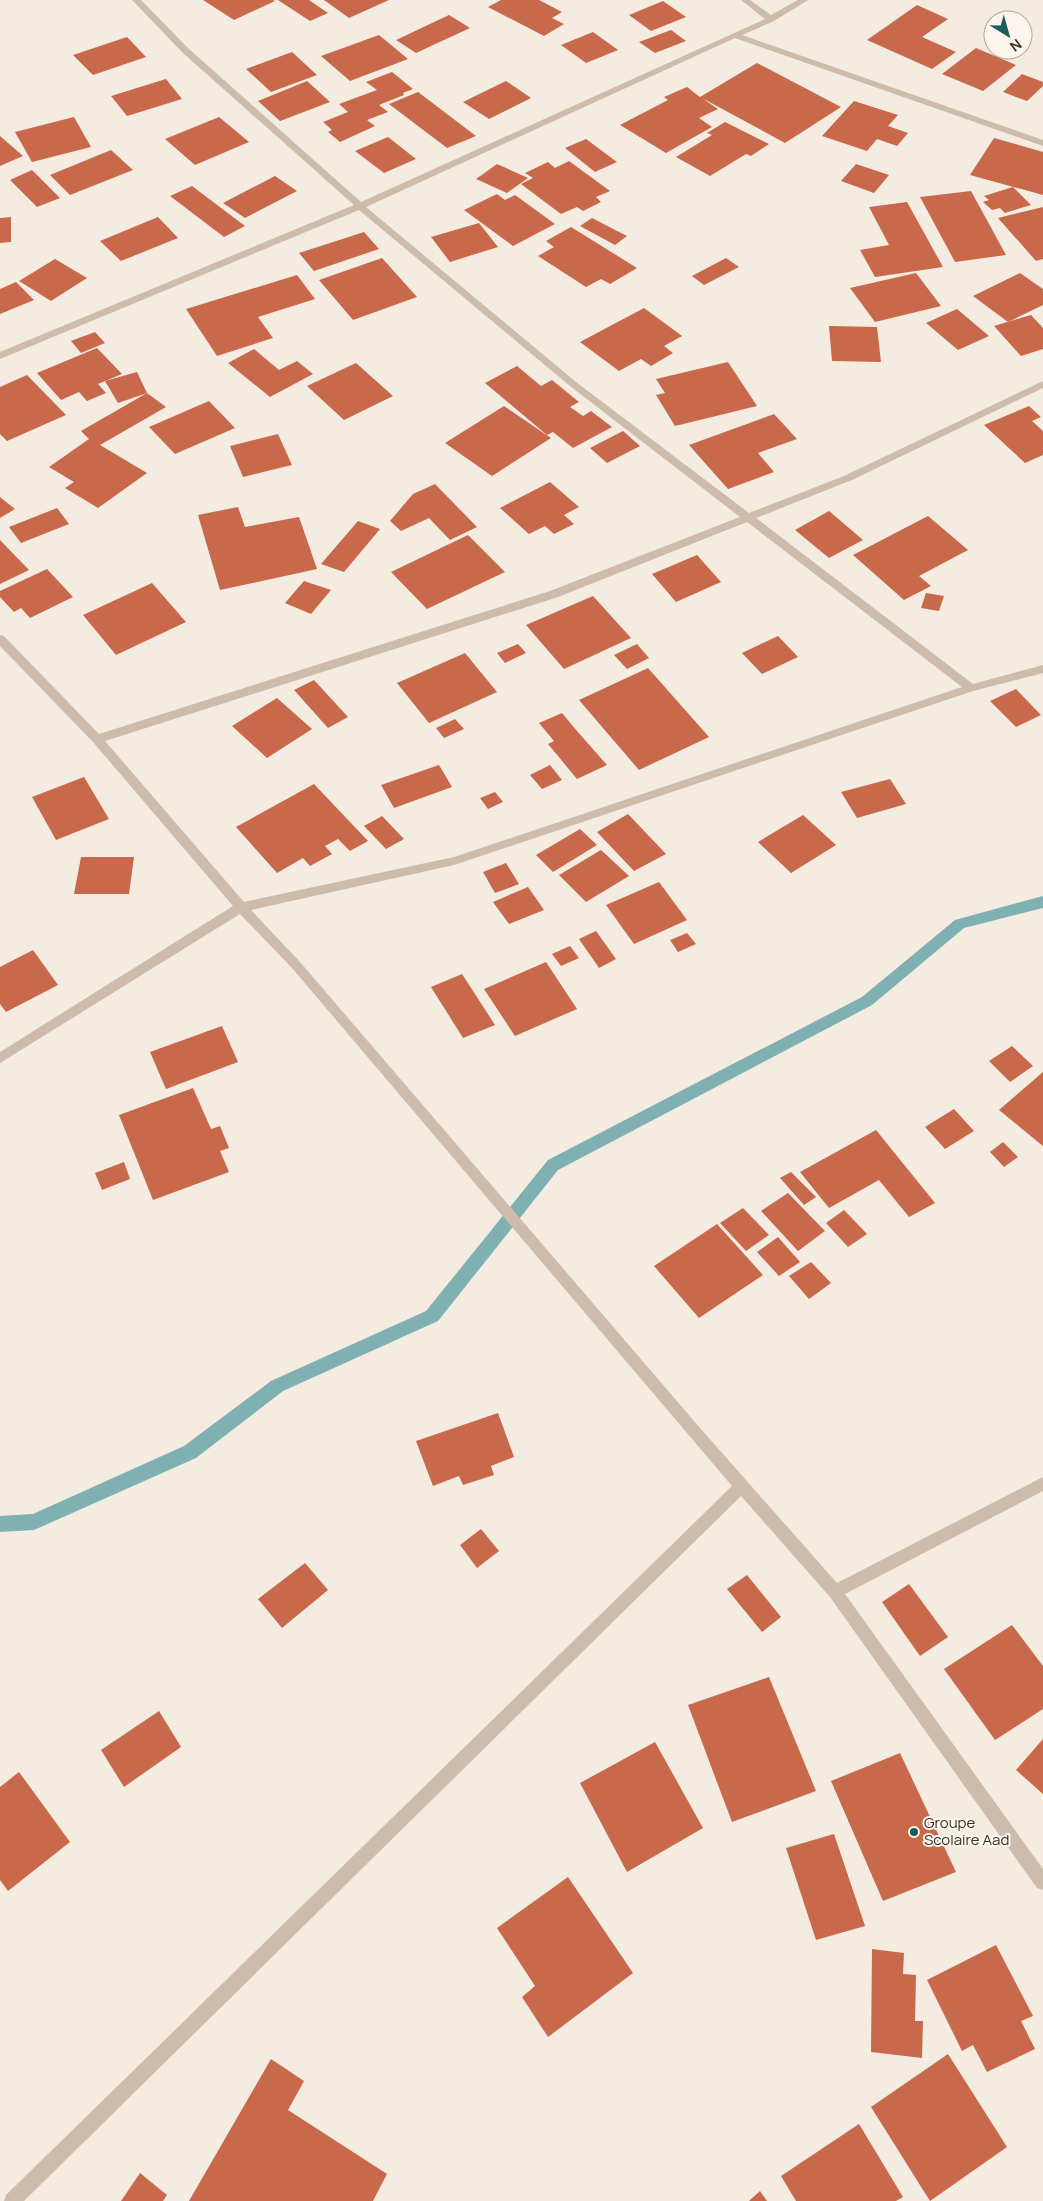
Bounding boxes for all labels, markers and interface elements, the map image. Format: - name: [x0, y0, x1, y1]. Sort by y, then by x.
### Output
- north arrow: [983, 10, 1033, 60]
- text: N: [1006, 35, 1026, 56]
- place label: Groupe Scolaire Aad: [924, 1812, 1009, 1850]
- marker: Groupe Scolaire Aad: [908, 1826, 920, 1838]

